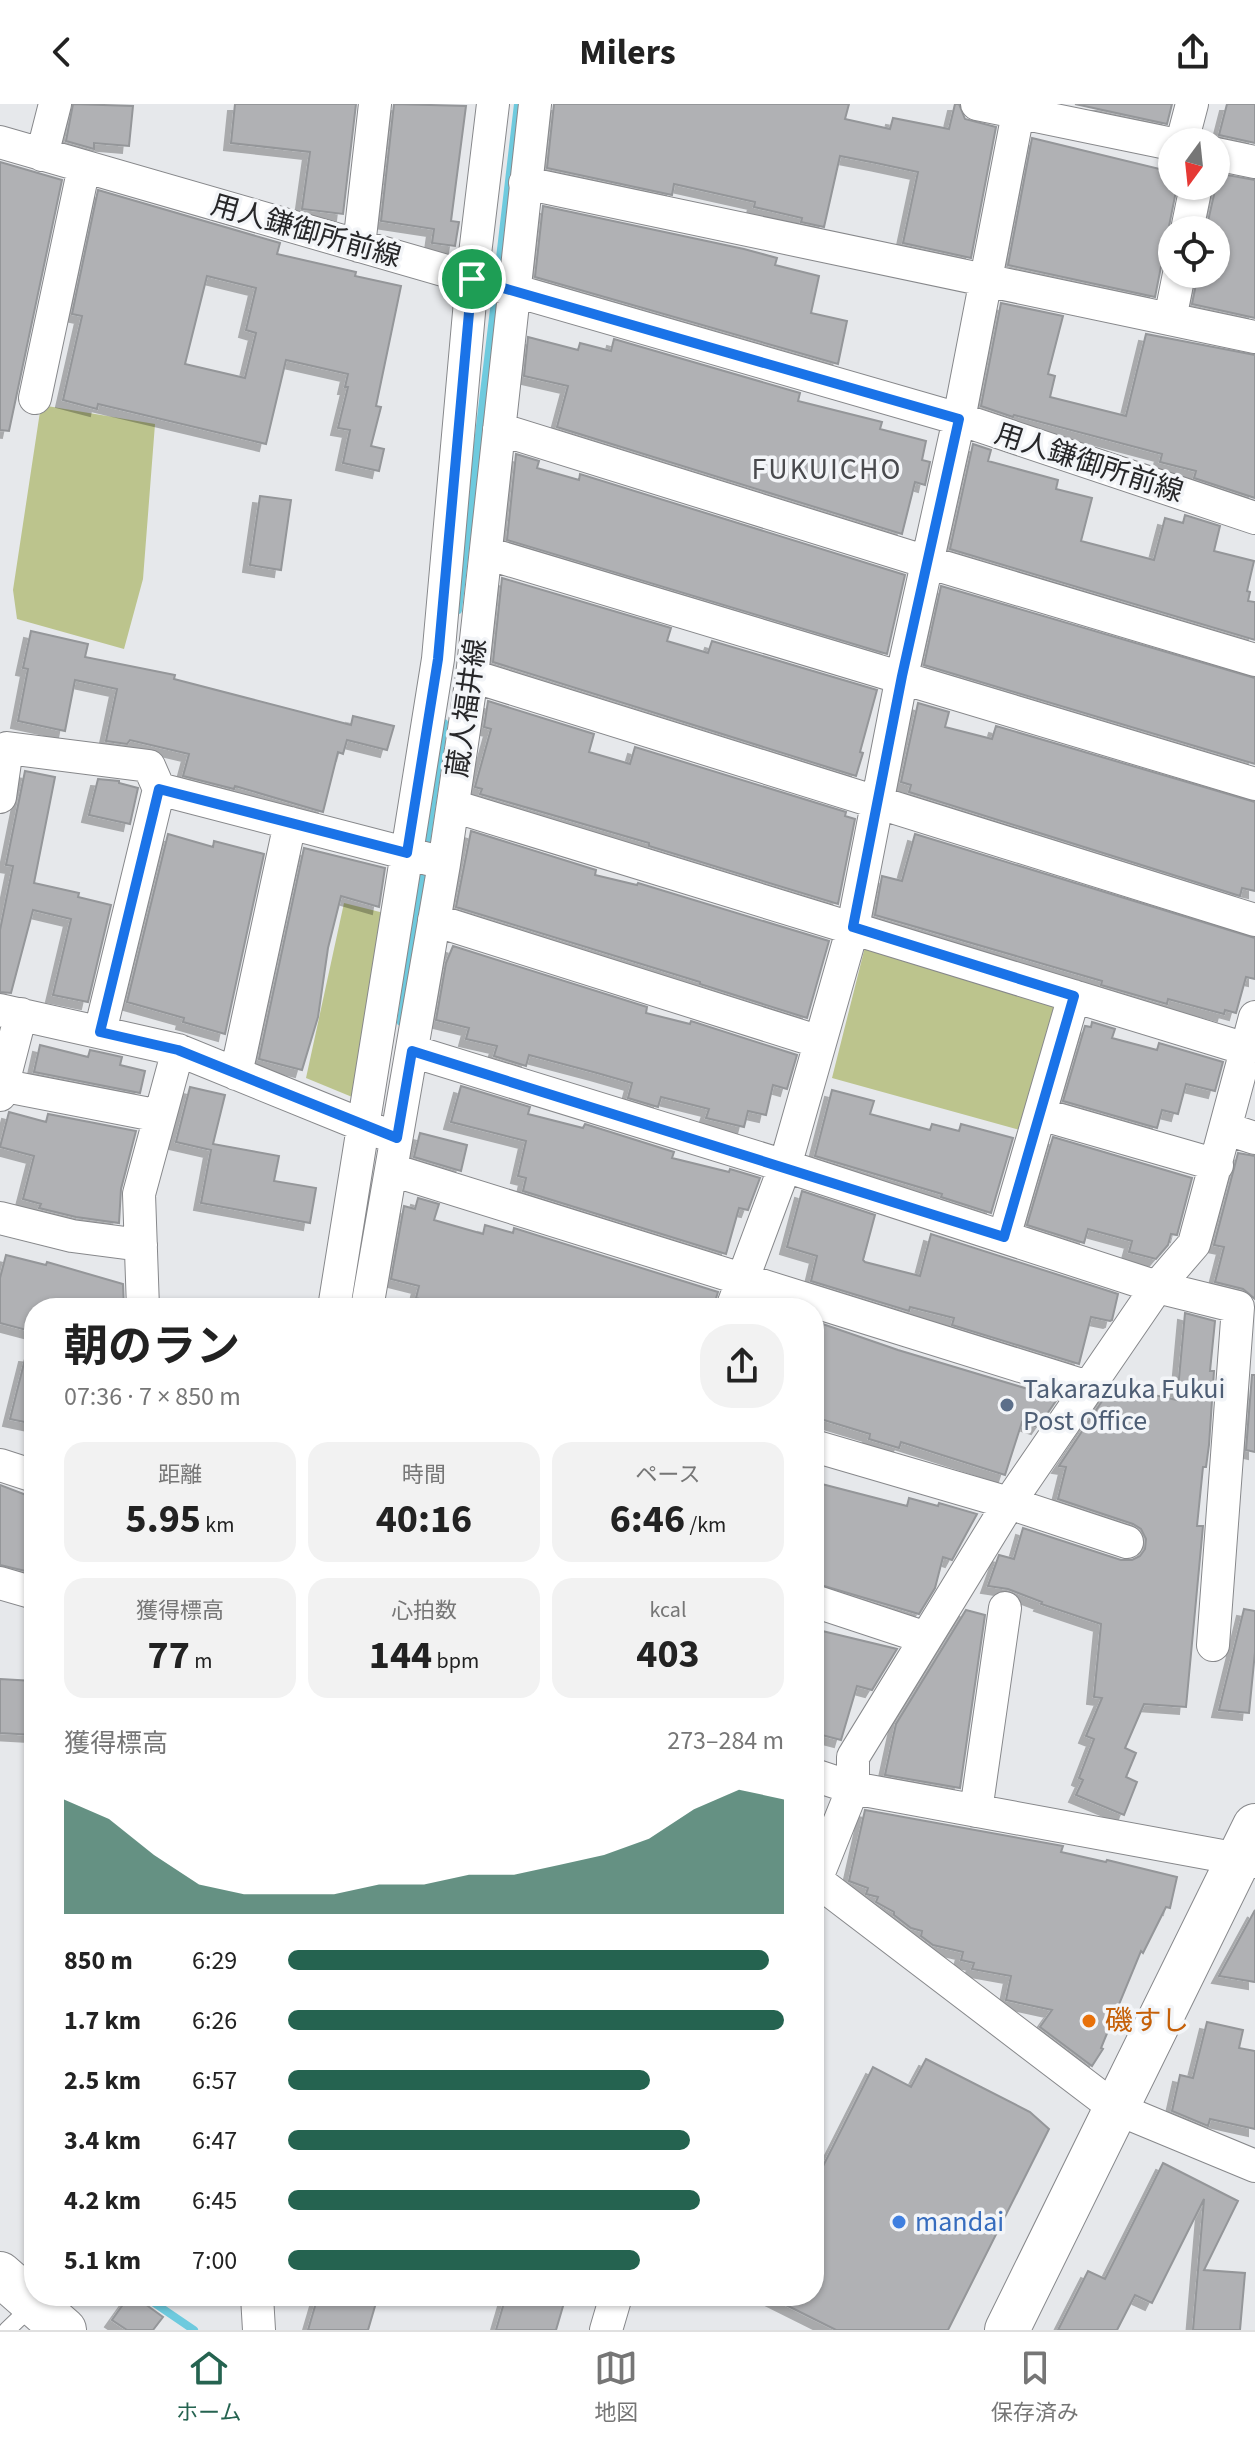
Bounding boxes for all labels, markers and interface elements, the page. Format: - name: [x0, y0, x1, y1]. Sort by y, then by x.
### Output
- text: Milers: [579, 27, 676, 78]
- icon: back: [40, 30, 84, 74]
- icon: share: [1171, 30, 1215, 74]
- north arrow: [1158, 128, 1230, 200]
- map controls: [1158, 128, 1230, 288]
- street label: 用人鎌御所前線: [206, 185, 406, 277]
- button: locate: [1158, 216, 1230, 288]
- pin: [438, 245, 506, 313]
- icon: arrive: [450, 257, 494, 301]
- street label: 用人鎌御所前線: [990, 414, 1188, 512]
- district label: FUKUICHO: [752, 448, 902, 491]
- street label: 蔵人福井線: [437, 636, 497, 780]
- text: 朝のラン: [64, 1316, 240, 1379]
- button: share: [700, 1324, 784, 1408]
- place label: Takarazuka Fukui Post Office: [1023, 1369, 1225, 1441]
- text: 07:36 · 7 × 850 m: [64, 1378, 241, 1415]
- marker: Takarazuka Fukui Post Office: [998, 1396, 1016, 1414]
- text: 距離: [158, 1459, 202, 1491]
- text: 時間: [402, 1459, 446, 1491]
- text: ペース: [636, 1459, 700, 1491]
- text: 5.95: [126, 1491, 201, 1548]
- text: 40:16: [376, 1491, 472, 1548]
- text: 6:46: [610, 1491, 685, 1548]
- text: km: [201, 1509, 234, 1541]
- text: /km: [685, 1509, 726, 1541]
- text: kcal: [649, 1594, 687, 1626]
- text: 獲得標高: [136, 1595, 224, 1627]
- text: 心拍数: [391, 1595, 457, 1627]
- text: 403: [636, 1626, 700, 1683]
- text: 77: [148, 1627, 190, 1684]
- text: 144: [369, 1627, 432, 1684]
- text: m: [190, 1645, 212, 1677]
- text: bpm: [432, 1645, 479, 1677]
- text: 273–284 m: [667, 1722, 784, 1759]
- text: 獲得標高: [64, 1725, 168, 1762]
- text: 850 m: [64, 1942, 133, 1979]
- text: 6:29: [192, 1942, 237, 1979]
- place label: 磯すし: [1105, 2001, 1189, 2041]
- text: 1.7 km: [64, 2002, 141, 2039]
- text: 6:26: [192, 2002, 237, 2039]
- marker: 磯すし: [1080, 2012, 1098, 2030]
- text: 2.5 km: [64, 2062, 141, 2099]
- text: 6:57: [192, 2062, 237, 2099]
- text: 3.4 km: [64, 2122, 141, 2159]
- text: 6:47: [192, 2122, 237, 2159]
- text: 4.2 km: [64, 2182, 141, 2219]
- text: 6:45: [192, 2182, 237, 2219]
- place label: mandai: [915, 2202, 1004, 2242]
- marker: mandai: [890, 2213, 908, 2231]
- text: 5.1 km: [64, 2242, 141, 2279]
- text: 7:00: [192, 2242, 237, 2279]
- tab: ホーム: [176, 2346, 242, 2429]
- tab: 地図: [594, 2346, 638, 2429]
- tab: 保存済み: [991, 2346, 1079, 2429]

